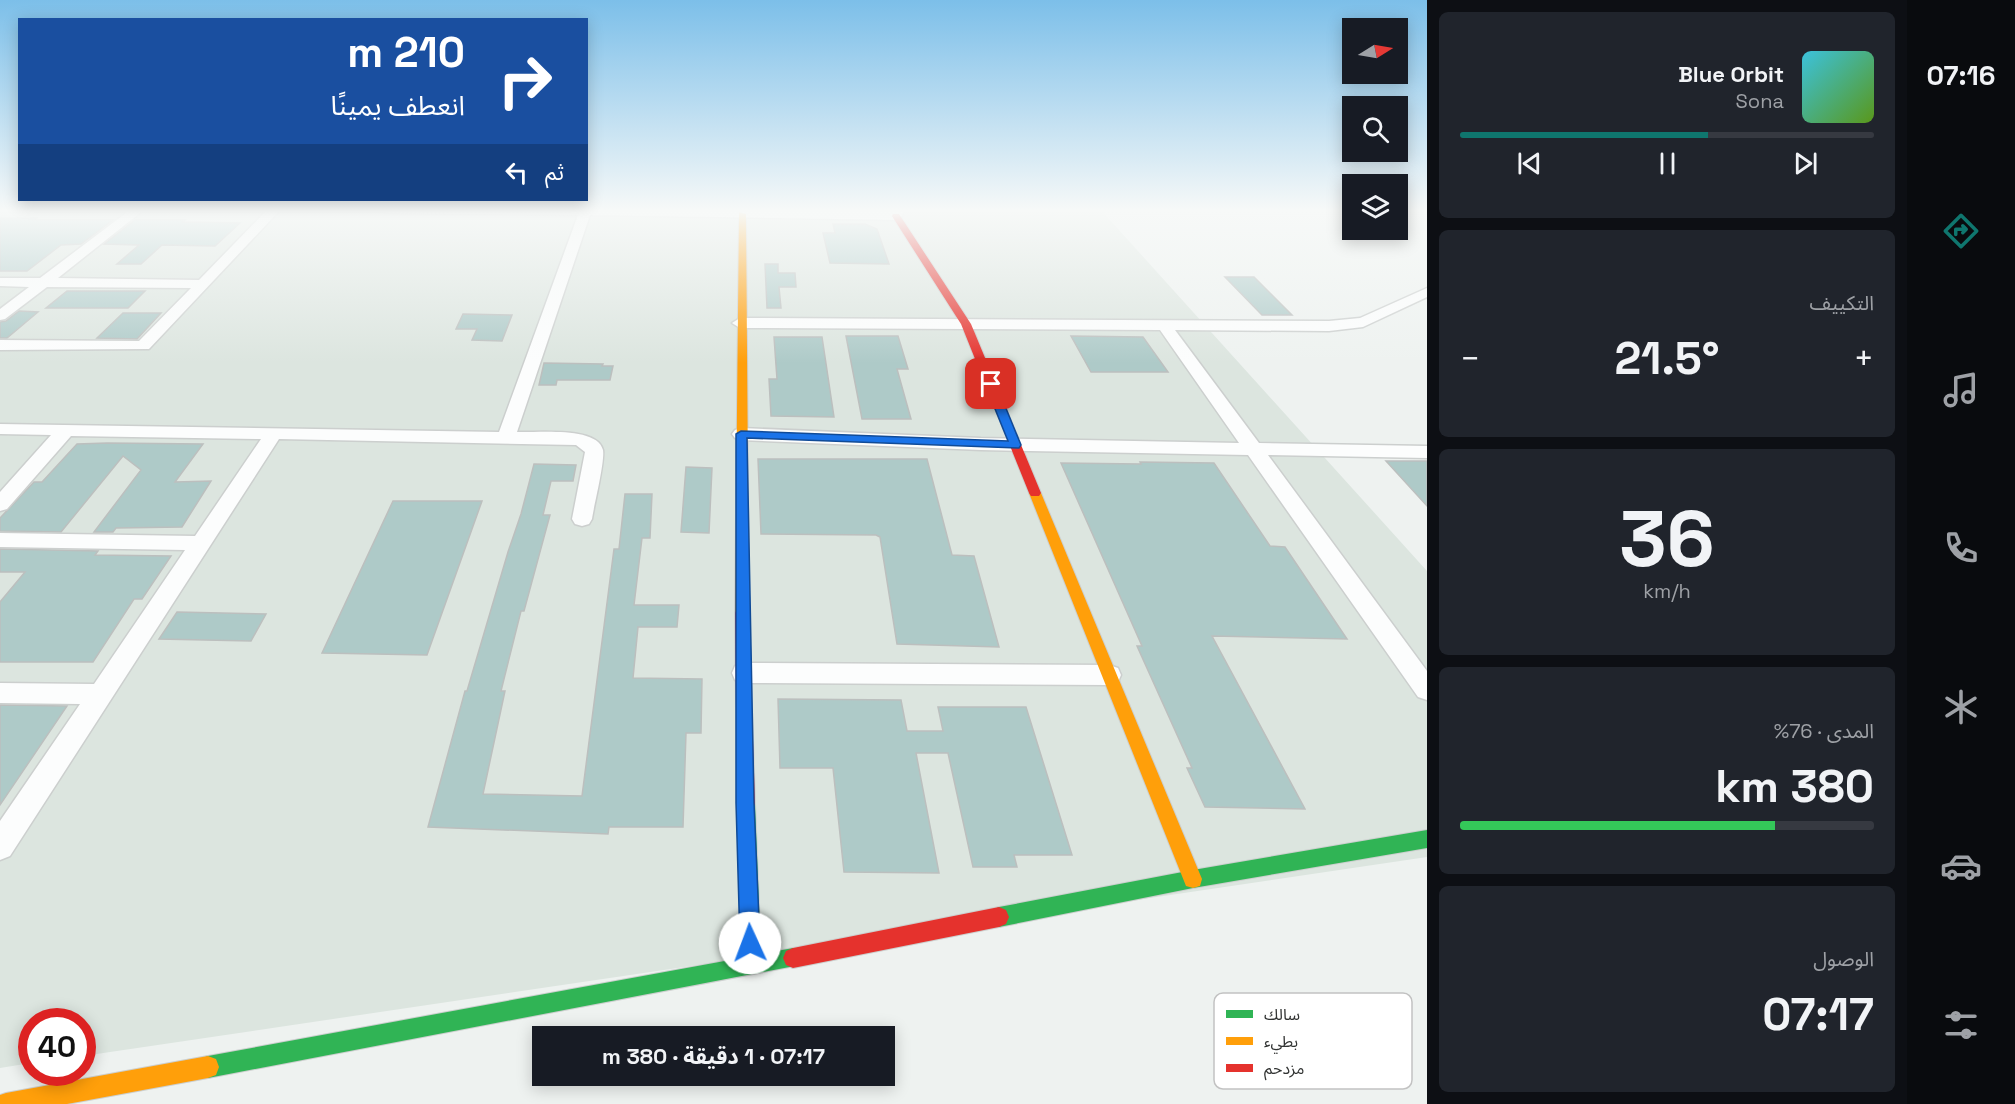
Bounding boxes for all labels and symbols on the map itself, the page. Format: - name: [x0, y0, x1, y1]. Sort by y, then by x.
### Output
- north arrow: [1342, 18, 1408, 84]
- pin: [965, 358, 1016, 409]
- position arrow: [718, 911, 782, 975]
- legend: [1214, 993, 1412, 1089]
- text: سالك: [1264, 1004, 1300, 1025]
- speed limit sign: 40: [18, 1008, 96, 1086]
- text: بطيء: [1264, 1031, 1298, 1054]
- text: مزدحم: [1264, 1058, 1304, 1081]

